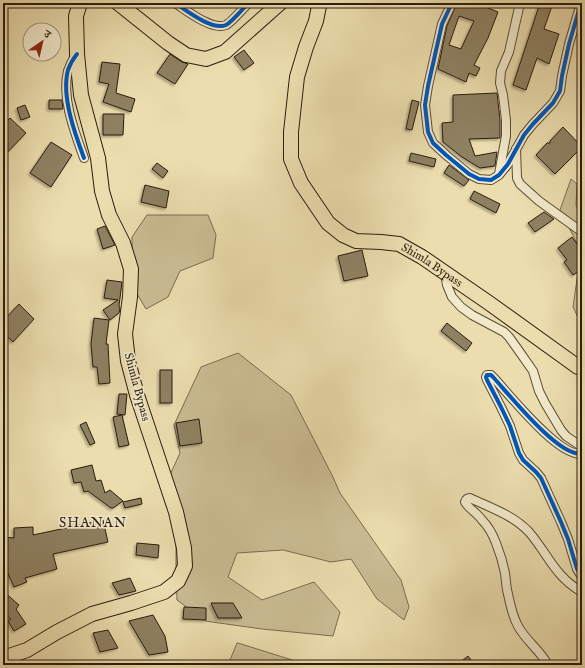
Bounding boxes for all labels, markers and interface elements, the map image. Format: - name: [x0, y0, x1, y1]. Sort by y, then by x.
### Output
- north arrow: [22, 22, 62, 62]
- text: उ: [40, 27, 54, 43]
- street label: Shimla Bypass: [399, 239, 466, 290]
- street label: Shimla Bypass: [120, 351, 153, 423]
- district label: SHANAN: [59, 514, 127, 532]

